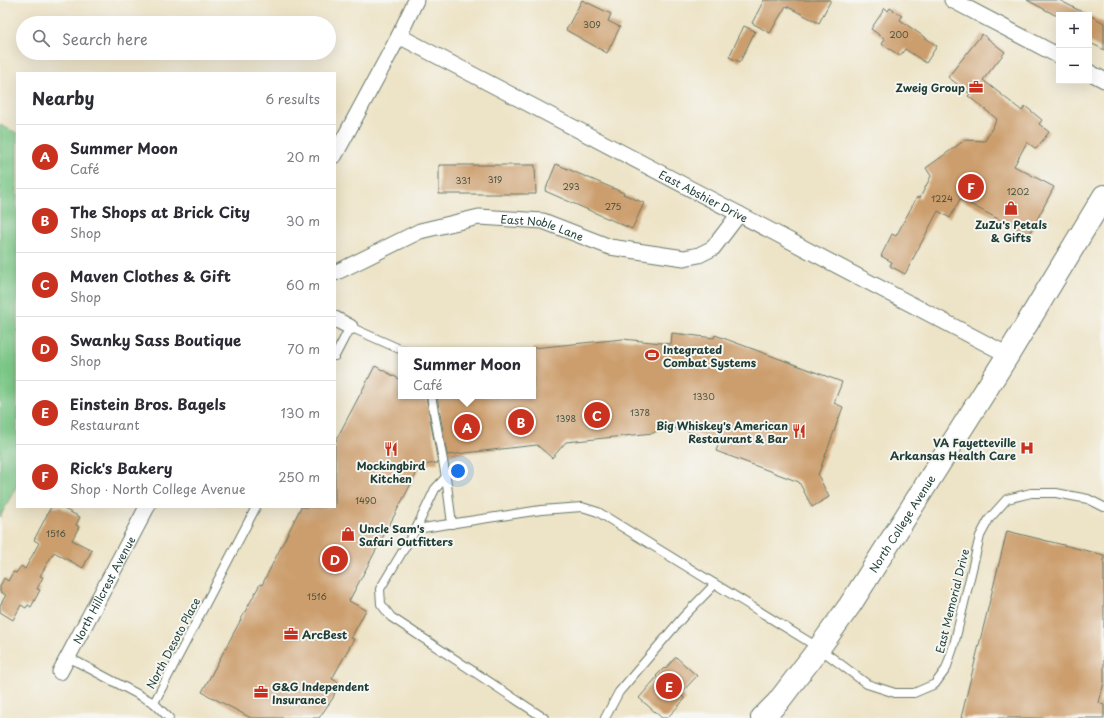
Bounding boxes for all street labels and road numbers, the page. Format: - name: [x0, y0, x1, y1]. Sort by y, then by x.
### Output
- street label: East Abshier Drive: [656, 165, 751, 226]
- street label: East Noble Lane: [500, 210, 587, 245]
- street label: North College Avenue: [864, 471, 939, 576]
- street label: North Hillcrest Avenue: [68, 532, 139, 647]
- street label: East Memorial Drive: [931, 547, 973, 655]
- street label: North Desoto Place: [142, 594, 204, 692]

